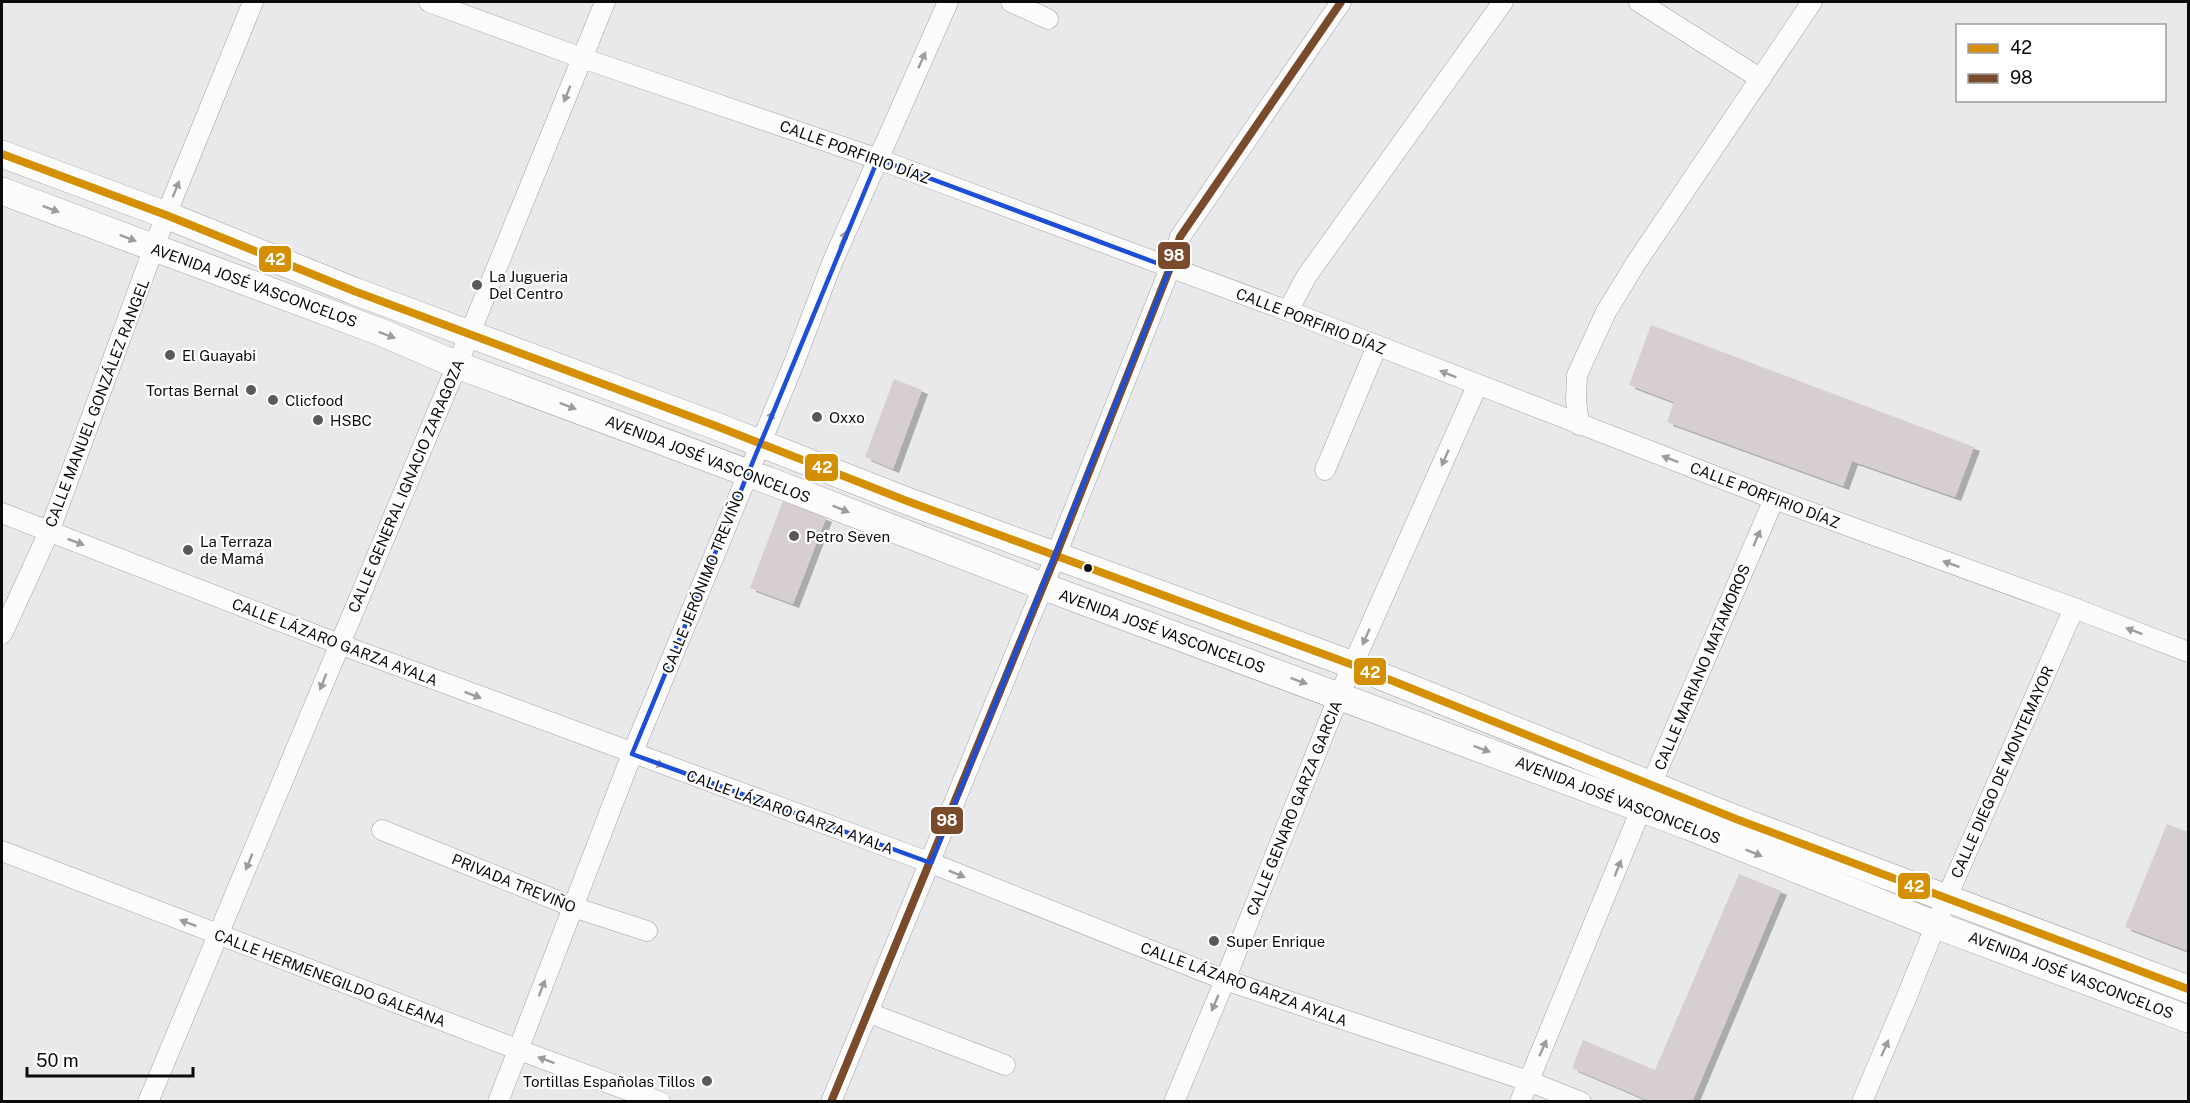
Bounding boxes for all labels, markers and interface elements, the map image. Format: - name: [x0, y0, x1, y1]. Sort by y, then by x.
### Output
- legend: [1956, 24, 2166, 102]
- text: 42: [2010, 37, 2032, 58]
- one-way arrow: [917, 51, 927, 69]
- text: 98: [2010, 67, 2033, 88]
- one-way arrow: [562, 86, 572, 104]
- street label: CALLE PORFIRIO DÍAZ: [777, 117, 933, 187]
- one-way arrow: [171, 179, 181, 197]
- one-way arrow: [42, 205, 60, 215]
- one-way arrow: [838, 229, 848, 247]
- one-way arrow: [119, 234, 137, 243]
- street label: AVENIDA JOSÉ VASCONCELOS: [149, 240, 359, 330]
- line badge: 98: [1157, 241, 1191, 270]
- line badge: 42: [258, 245, 292, 273]
- text: 98: [1163, 246, 1185, 265]
- text: 42: [265, 250, 285, 269]
- place label: La Jugueria Del Centro: [489, 268, 568, 302]
- street label: CALLE MANUEL GONZÁLEZ RANGEL: [42, 277, 152, 529]
- marker: La Jugueria Del Centro: [470, 278, 484, 292]
- street label: CALLE PORFIRIO DÍAZ: [1234, 285, 1388, 357]
- one-way arrow: [378, 330, 396, 340]
- place label: El Guayabi: [182, 347, 256, 364]
- marker: El Guayabi: [163, 348, 177, 362]
- street label: CALLE GENERAL IGNACIO ZARAGOZA: [345, 356, 467, 615]
- one-way arrow: [1439, 369, 1457, 379]
- place label: Tortas Bernal: [146, 382, 239, 399]
- marker: Tortas Bernal: [244, 383, 258, 397]
- place label: Clicfood: [285, 392, 343, 409]
- marker: Clicfood: [266, 393, 280, 407]
- one-way arrow: [559, 402, 577, 411]
- place label: Oxxo: [829, 409, 865, 426]
- marker: Oxxo: [810, 410, 824, 424]
- one-way arrow: [765, 411, 774, 428]
- place label: HSBC: [330, 412, 372, 429]
- street label: AVENIDA JOSÉ VASCONCELOS: [603, 412, 813, 506]
- marker: HSBC: [311, 413, 325, 427]
- one-way arrow: [1440, 450, 1450, 468]
- line badge: 42: [804, 453, 839, 482]
- one-way arrow: [1661, 454, 1679, 463]
- text: 42: [812, 458, 832, 477]
- street label: CALLE PORFIRIO DÍAZ: [1688, 459, 1842, 531]
- street label: CALLE JERÓNIMO TREVIÑO: [658, 488, 748, 676]
- one-way arrow: [832, 505, 850, 514]
- place label: Petro Seven: [806, 528, 890, 545]
- marker: Petro Seven: [787, 529, 801, 543]
- one-way arrow: [1752, 529, 1762, 547]
- place label: La Terraza de Mamá: [200, 533, 272, 567]
- one-way arrow: [67, 537, 85, 547]
- marker: La Terraza de Mamá: [181, 543, 195, 557]
- one-way arrow: [1942, 559, 1960, 569]
- street label: CALLE MARIANO MATAMOROS: [1651, 561, 1753, 773]
- unlabelled marker: [1082, 562, 1094, 574]
- street label: AVENIDA JOSÉ VASCONCELOS: [1057, 586, 1267, 676]
- street label: CALLE LÁZARO GARZA AYALA: [230, 595, 441, 689]
- one-way arrow: [2125, 626, 2143, 635]
- one-way arrow: [1361, 628, 1371, 646]
- line badge: 42: [1353, 657, 1387, 686]
- text: 42: [1360, 663, 1380, 682]
- street label: CALLE DIEGO DE MONTEMAYOR: [1947, 663, 2057, 881]
- one-way arrow: [318, 673, 328, 691]
- one-way arrow: [1290, 677, 1308, 686]
- one-way arrow: [465, 690, 483, 700]
- street label: CALLE GENARO GARZA GARCIA: [1243, 698, 1345, 918]
- one-way arrow: [1473, 745, 1491, 754]
- street label: AVENIDA JOSÉ VASCONCELOS: [1513, 753, 1723, 847]
- one-way arrow: [647, 758, 665, 768]
- street label: CALLE LÁZARO GARZA AYALA: [684, 767, 896, 858]
- line badge: 98: [930, 806, 964, 835]
- text: 98: [936, 811, 958, 830]
- one-way arrow: [1746, 848, 1764, 858]
- street label: PRIVADA TREVIÑO: [449, 850, 579, 916]
- one-way arrow: [244, 854, 254, 872]
- one-way arrow: [1613, 858, 1623, 876]
- one-way arrow: [949, 869, 967, 879]
- line badge: 42: [1897, 872, 1931, 900]
- text: 42: [1904, 877, 1924, 896]
- one-way arrow: [178, 918, 196, 928]
- street label: CALLE HERMENEGILDO GALEANA: [212, 926, 448, 1030]
- street label: AVENIDA JOSÉ VASCONCELOS: [1966, 928, 2176, 1022]
- place label: Super Enrique: [1226, 933, 1325, 950]
- marker: Super Enrique: [1207, 934, 1221, 948]
- street label: CALLE LÁZARO GARZA AYALA: [1138, 939, 1350, 1030]
- one-way arrow: [538, 979, 547, 997]
- one-way arrow: [1210, 995, 1220, 1013]
- one-way arrow: [1538, 1039, 1547, 1056]
- one-way arrow: [1881, 1039, 1890, 1057]
- scale bar: [27, 1040, 194, 1078]
- text: 50 m: [36, 1050, 79, 1071]
- one-way arrow: [537, 1054, 555, 1064]
- place label: Tortillas Españolas Tillos: [523, 1073, 695, 1090]
- marker: Tortillas Españolas Tillos: [700, 1074, 714, 1088]

